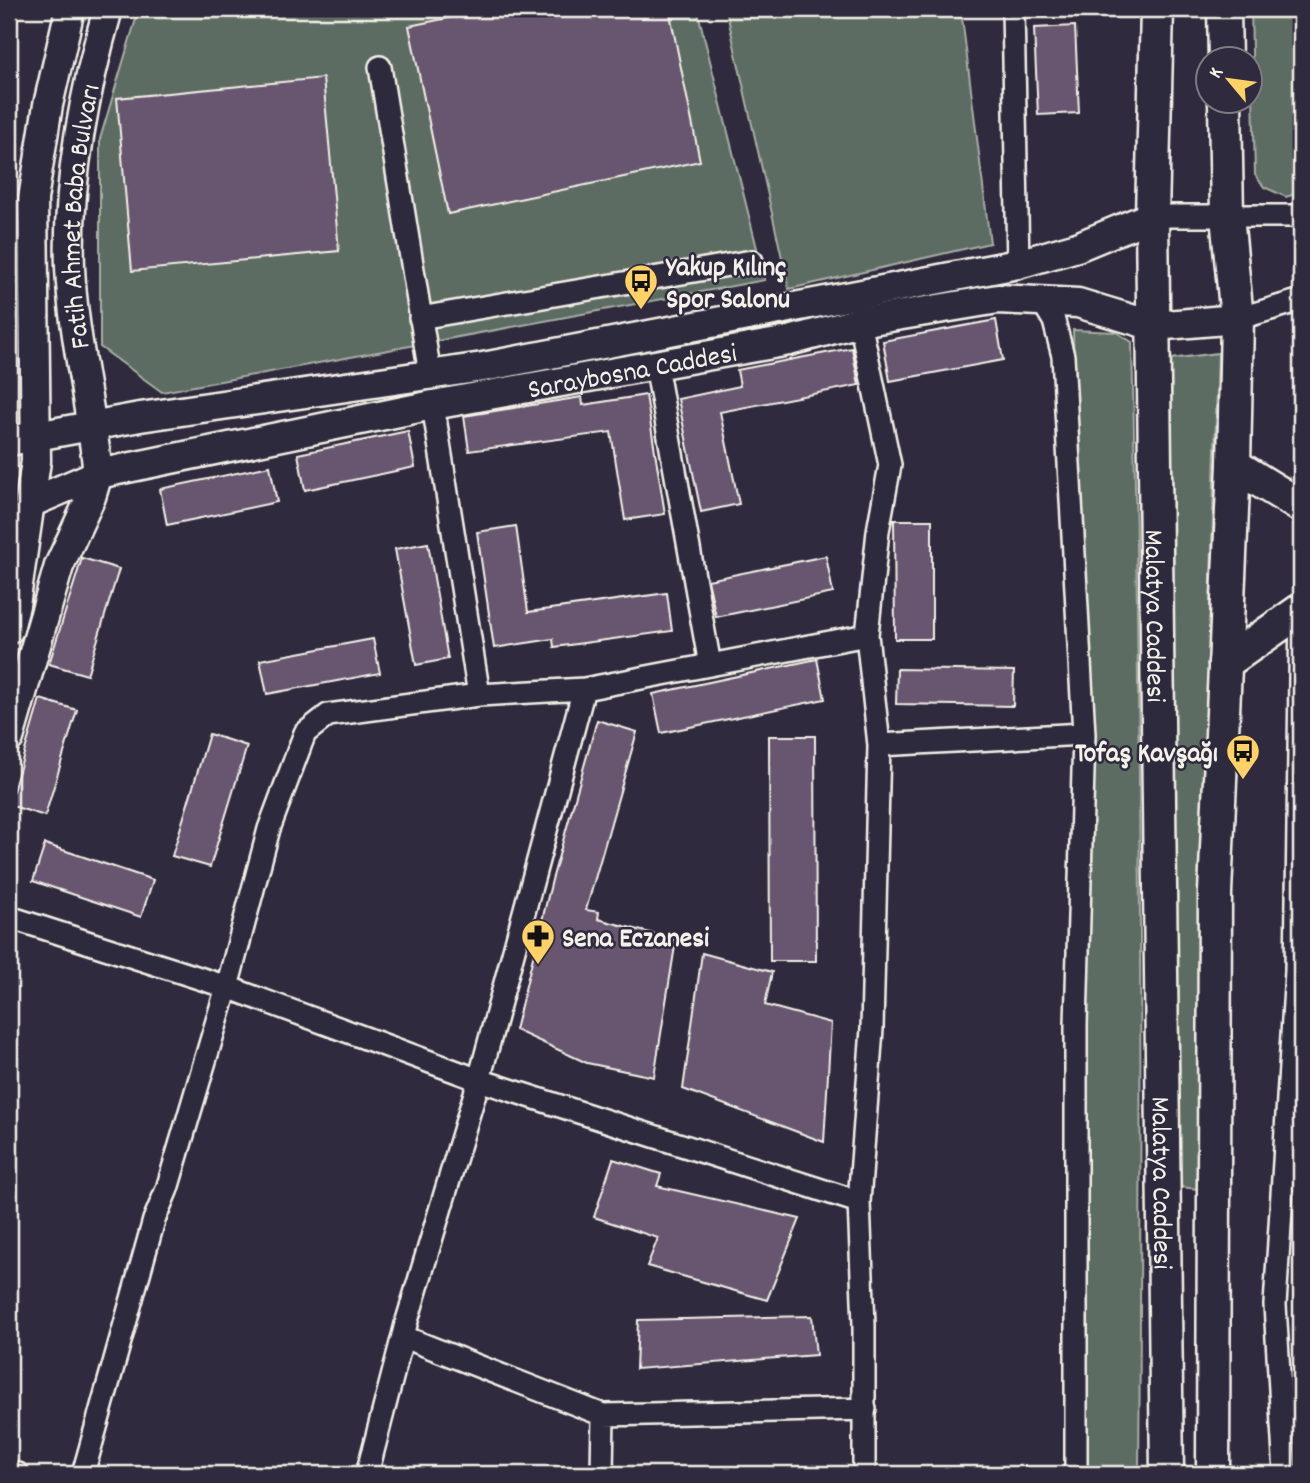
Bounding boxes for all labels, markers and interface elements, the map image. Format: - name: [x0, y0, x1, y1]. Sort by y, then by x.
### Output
- north arrow: [1194, 46, 1264, 116]
- text: K: [1203, 63, 1231, 84]
- street label: Fatih Ahmet Baba Bulvarı: [55, 81, 114, 352]
- place label: Yakup Kılınç Spor Salonu: [665, 250, 790, 322]
- bus stop icon: Yakup Kılınç Spor Salonu: [622, 262, 660, 311]
- street label: Saraybosna Caddesi: [525, 336, 740, 413]
- street label: Malatya Caddesi: [1131, 529, 1173, 703]
- bus stop icon: Tofaş Kavşağı: [1224, 732, 1262, 781]
- place label: Tofaş Kavşağı: [1075, 736, 1218, 776]
- pharmacy icon: Sena Eczanesi: [519, 917, 557, 966]
- place label: Sena Eczanesi: [562, 921, 709, 961]
- street label: Malatya Caddesi: [1137, 1096, 1180, 1270]

